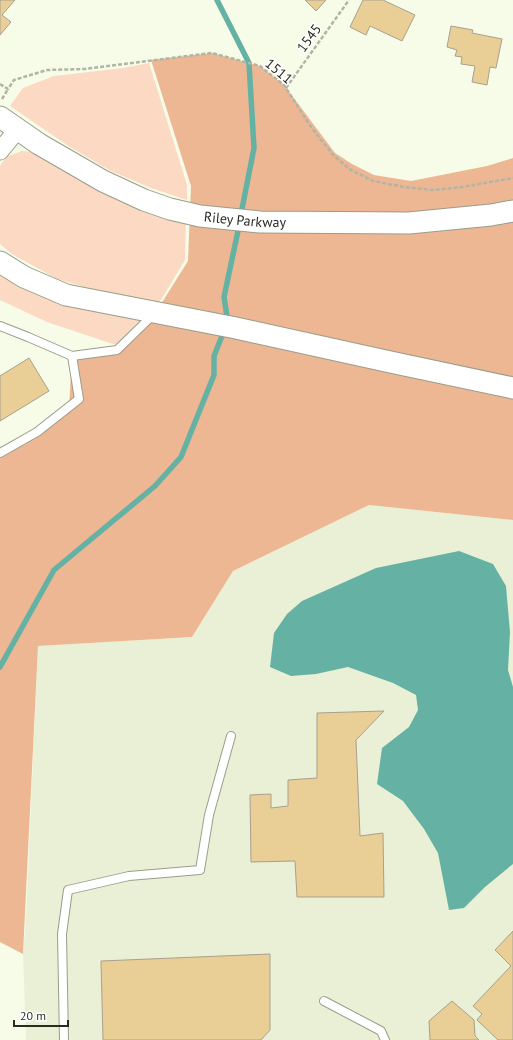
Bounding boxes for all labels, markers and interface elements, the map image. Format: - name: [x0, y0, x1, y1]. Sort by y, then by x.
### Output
- street label: 1545: [293, 20, 325, 56]
- street label: 1511: [262, 54, 296, 88]
- street label: Riley Parkway: [203, 207, 287, 231]
- scale bar: [14, 1002, 68, 1028]
- text: 20 m: [20, 1008, 46, 1023]

